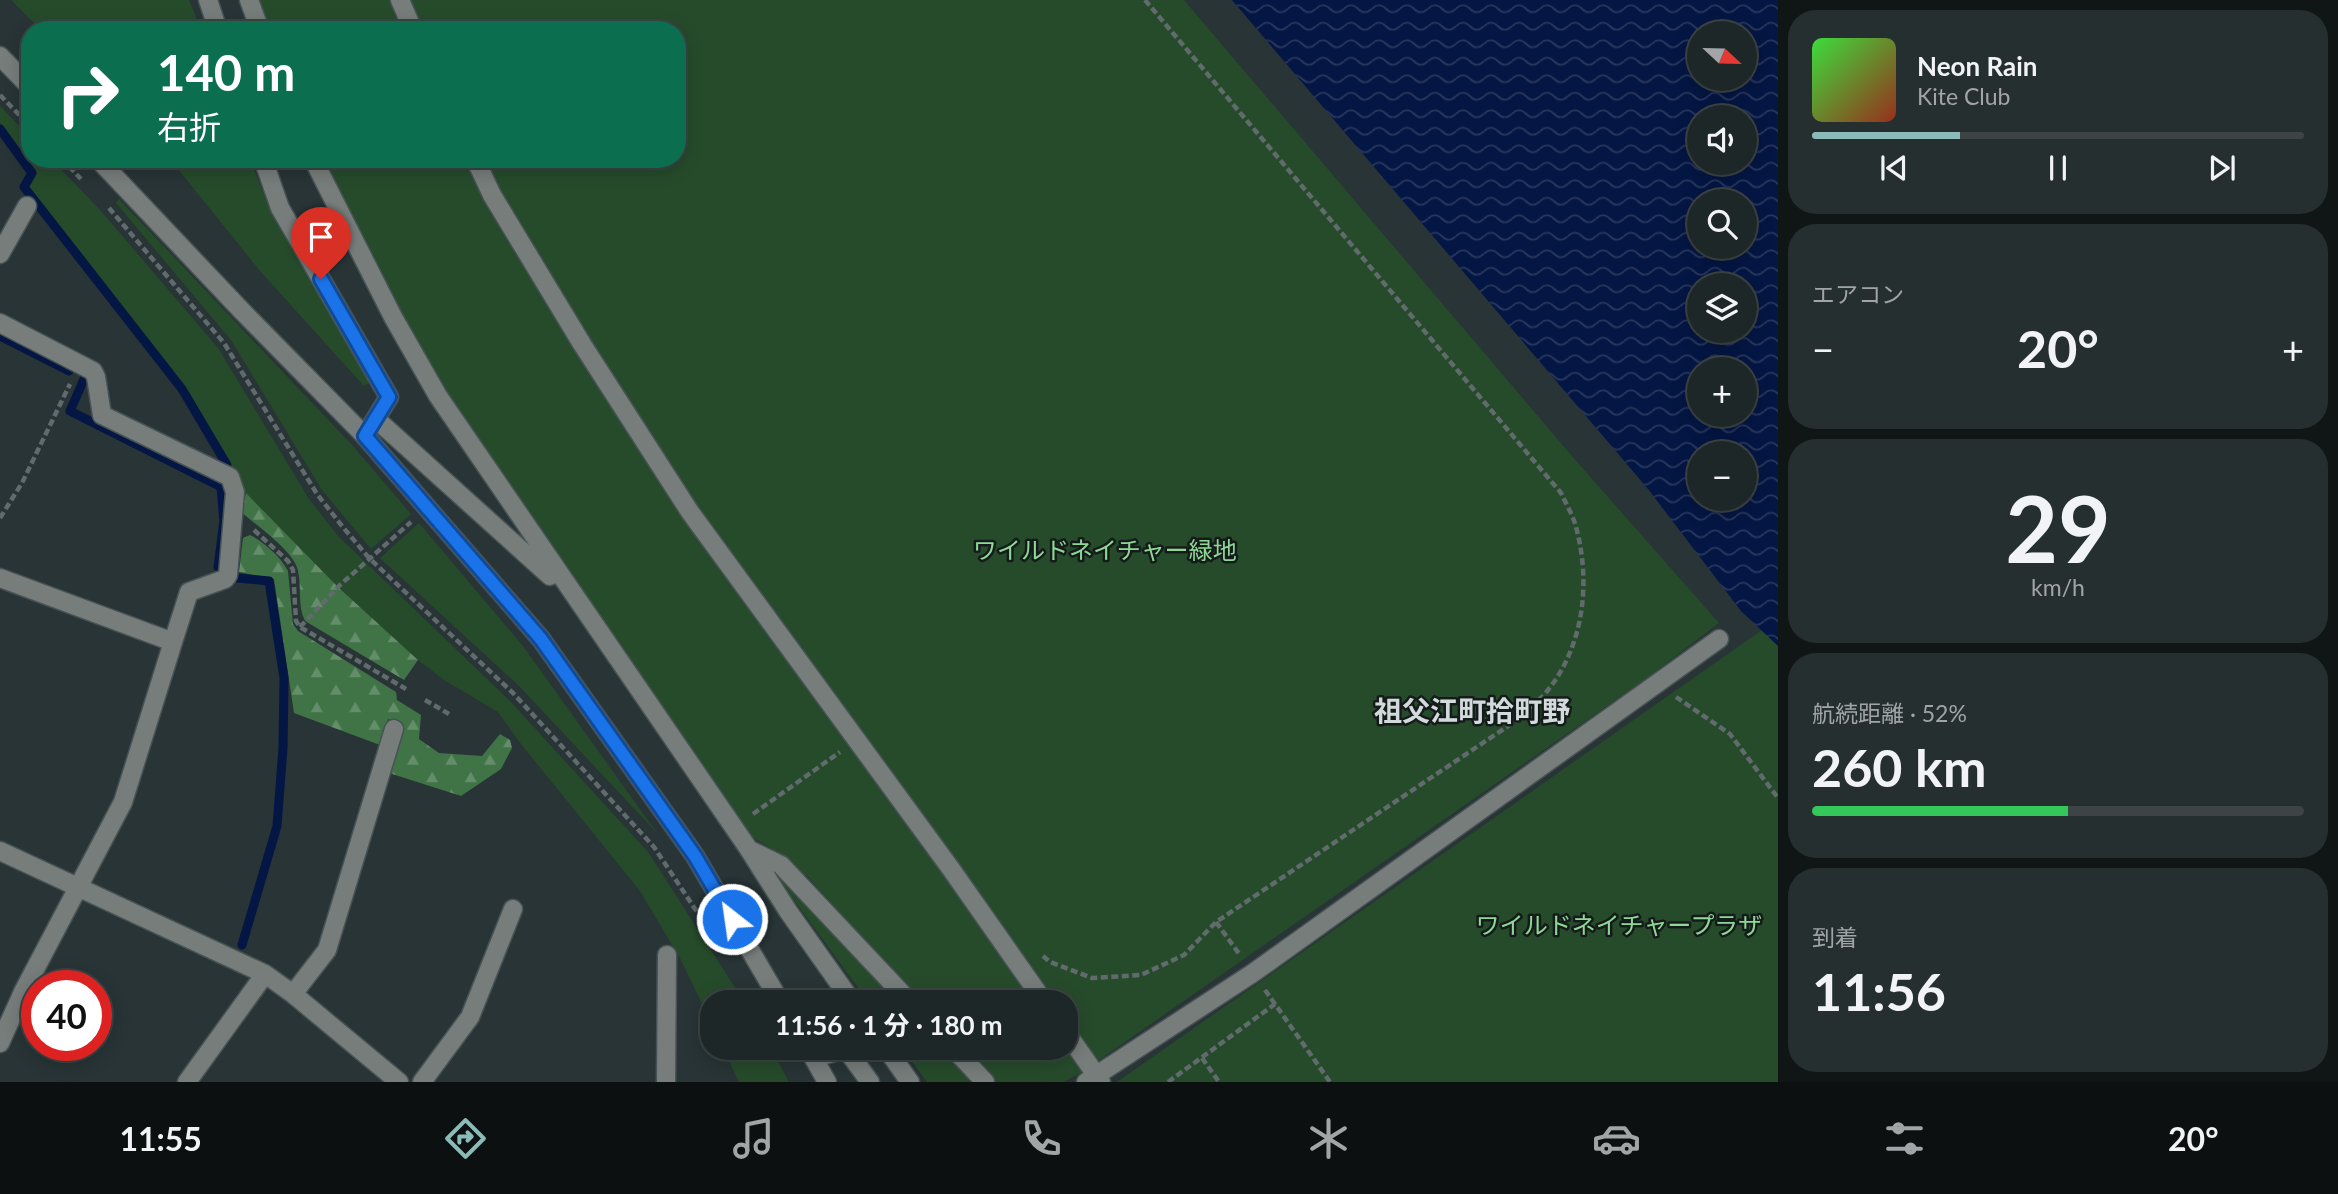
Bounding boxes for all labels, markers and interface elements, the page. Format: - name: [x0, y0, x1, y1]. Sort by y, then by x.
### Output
- north arrow: [1687, 21, 1757, 91]
- map controls: [1687, 21, 1757, 511]
- text: 140 m: [157, 43, 295, 101]
- icon: right: [42, 49, 133, 140]
- text: Neon Rain: [1917, 50, 2037, 82]
- text: Kite Club: [1917, 82, 2010, 110]
- button: sound: [1687, 105, 1757, 175]
- text: 右折: [157, 107, 221, 146]
- icon: previous: [1875, 149, 1913, 187]
- icon: pause: [2039, 149, 2077, 187]
- icon: next: [2203, 149, 2241, 187]
- button: search: [1687, 189, 1757, 259]
- pin: [291, 207, 351, 279]
- icon: arrive: [302, 218, 340, 256]
- button: layers: [1687, 273, 1757, 343]
- text: エアコン: [1812, 280, 1904, 308]
- text: 20°: [2017, 317, 2099, 379]
- text: −: [1812, 326, 1834, 372]
- text: +: [2282, 326, 2304, 372]
- button: +: [1687, 357, 1757, 427]
- button: −: [1687, 441, 1757, 511]
- text: 29: [2005, 473, 2111, 582]
- park label: ワイルドネイチャー緑地: [973, 535, 1237, 564]
- text: km/h: [2031, 573, 2085, 601]
- district label: 祖父江町拾町野: [1374, 693, 1570, 727]
- text: 航続距離 · 52%: [1812, 699, 1967, 727]
- text: 260 km: [1812, 736, 1986, 798]
- position arrow: [695, 882, 769, 956]
- park label: ワイルドネイチャープラザ: [1476, 910, 1762, 939]
- text: 到着: [1812, 923, 1858, 951]
- text: 11:56: [1812, 960, 1946, 1022]
- speed limit sign: 40: [21, 970, 112, 1061]
- text: 11:56 · 1 分 · 180 m: [775, 1009, 1003, 1041]
- icon: directions: [441, 1114, 490, 1163]
- icon: music: [729, 1114, 778, 1163]
- icon: phone: [1017, 1114, 1066, 1163]
- icon: climate: [1304, 1114, 1353, 1163]
- icon: car: [1592, 1114, 1641, 1163]
- icon: filters: [1880, 1114, 1929, 1163]
- text: 11:55: [119, 1119, 202, 1158]
- text: 20°: [2168, 1119, 2218, 1158]

